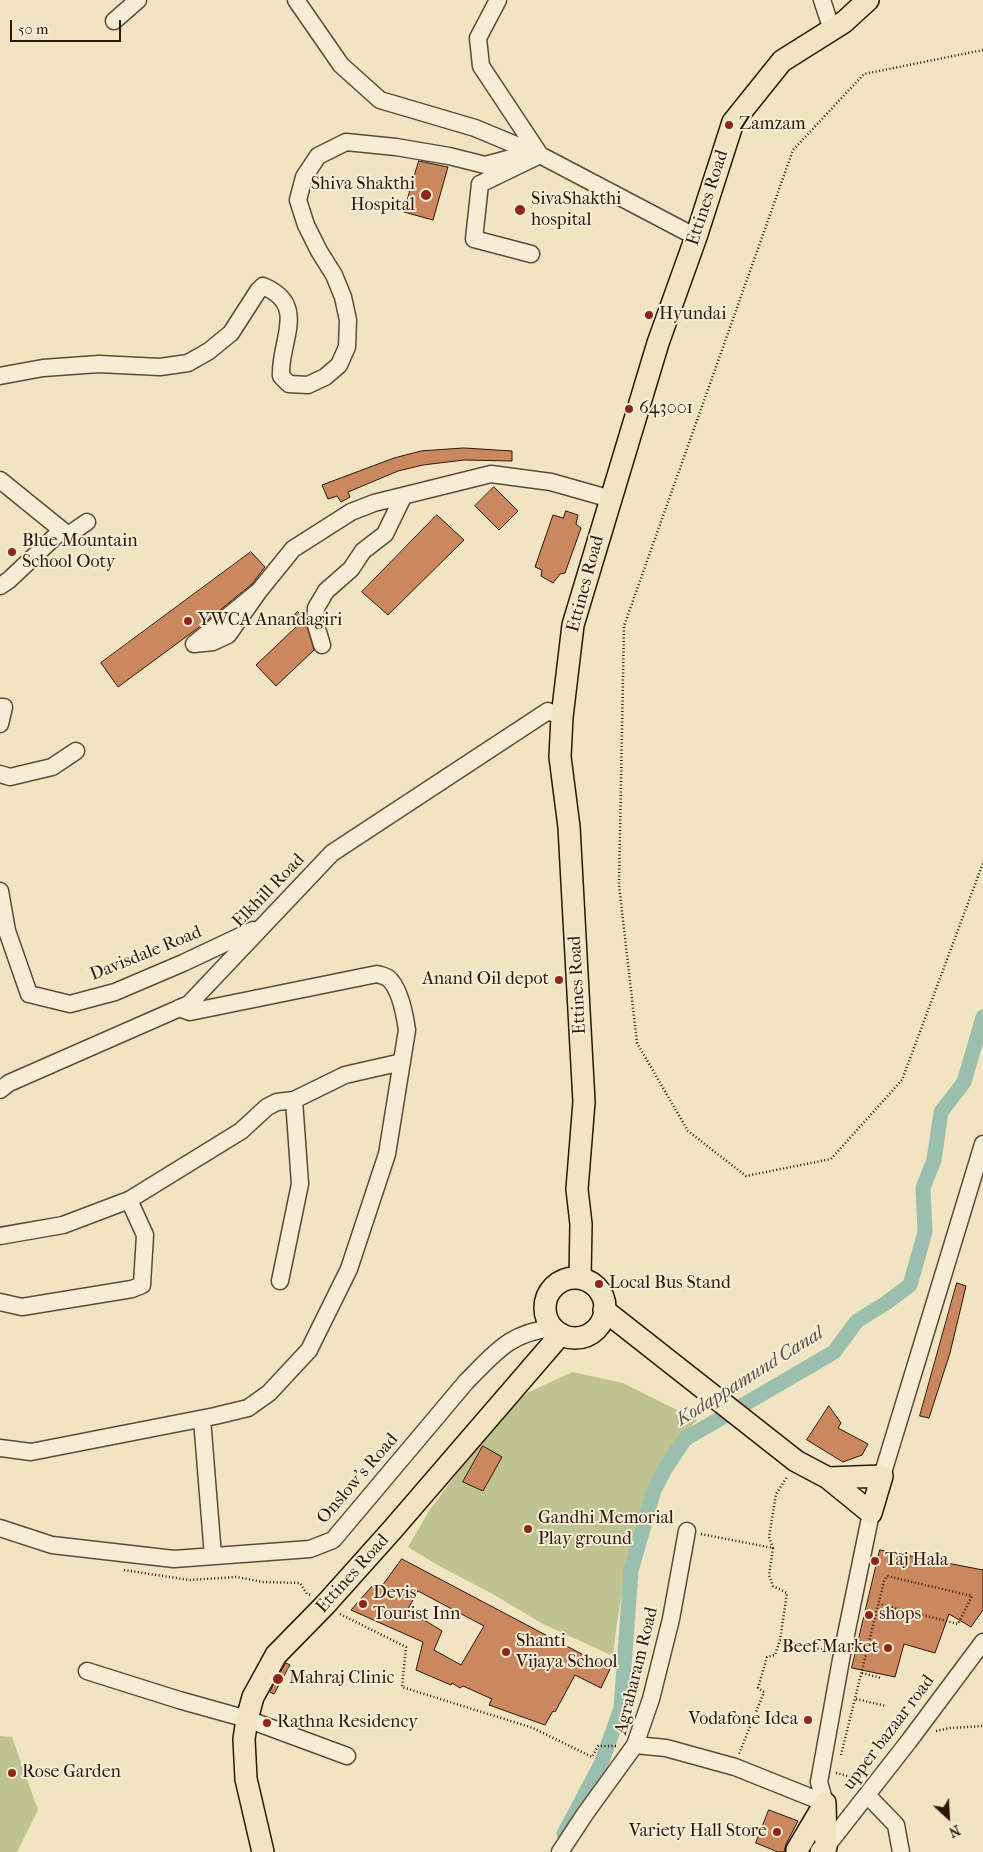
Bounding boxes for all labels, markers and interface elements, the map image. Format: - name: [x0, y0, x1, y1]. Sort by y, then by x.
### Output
- scale bar: [12, 10, 124, 42]
- text: 50 m: [18, 20, 48, 38]
- place label: Zamzam: [739, 114, 806, 136]
- marker: Zamzam: [723, 119, 735, 131]
- street label: Ettines Road: [682, 148, 734, 248]
- place label: Shiva Shakthi Hospital: [311, 174, 415, 216]
- marker: Shiva Shakthi Hospital: [419, 188, 433, 202]
- place label: SivaShakthi hospital: [531, 189, 621, 232]
- marker: SivaShakthi hospital: [513, 203, 527, 217]
- place label: Hyundai: [659, 304, 726, 326]
- marker: Hyundai: [643, 309, 655, 321]
- place label: 643001: [639, 398, 693, 420]
- marker: 643001: [623, 403, 635, 415]
- place label: Blue Mountain School Ooty: [22, 531, 138, 574]
- street label: Ettines Road: [563, 533, 609, 635]
- marker: Blue Mountain School Ooty: [6, 546, 18, 558]
- place label: YWCA Anandagiri: [198, 610, 342, 632]
- marker: YWCA Anandagiri: [182, 615, 194, 627]
- street label: Elkhill Road: [228, 849, 310, 933]
- street label: Davisdale Road: [87, 922, 205, 986]
- street label: Ettines Road: [565, 935, 591, 1035]
- place label: Anand Oil depot: [422, 969, 549, 991]
- marker: Anand Oil depot: [553, 974, 565, 986]
- place label: Local Bus Stand: [609, 1273, 731, 1295]
- marker: Local Bus Stand: [593, 1278, 605, 1290]
- water label: Kodappamund Canal: [672, 1323, 828, 1431]
- street label: Onslow's Road: [313, 1429, 403, 1529]
- place label: Gandhi Memorial Play ground: [538, 1508, 674, 1550]
- marker: Gandhi Memorial Play ground: [522, 1523, 534, 1535]
- street label: Ettines Road: [312, 1530, 394, 1618]
- place label: Taj Hala: [885, 1550, 948, 1572]
- marker: Taj Hala: [869, 1555, 881, 1567]
- place label: Devis Tourist Inn: [373, 1583, 460, 1626]
- marker: Devis Tourist Inn: [357, 1598, 369, 1610]
- place label: shops: [879, 1604, 921, 1626]
- street label: Agraharam Road: [611, 1605, 663, 1737]
- marker: shops: [863, 1609, 875, 1621]
- place label: Shanti Vijaya School: [516, 1631, 617, 1674]
- place label: Beef Market: [782, 1637, 878, 1659]
- marker: Beef Market: [882, 1642, 894, 1654]
- marker: Shanti Vijaya School: [500, 1646, 512, 1658]
- place label: Mahraj Clinic: [289, 1668, 394, 1690]
- street label: upper bazaar road: [839, 1671, 939, 1795]
- marker: Mahraj Clinic: [271, 1672, 285, 1686]
- place label: Vodafone Idea: [688, 1709, 798, 1731]
- place label: Rathna Residency: [277, 1712, 418, 1734]
- marker: Vodafone Idea: [802, 1714, 814, 1726]
- marker: Rathna Residency: [261, 1717, 273, 1729]
- place label: Rose Garden: [22, 1762, 121, 1784]
- marker: Rose Garden: [6, 1767, 18, 1779]
- north arrow: [923, 1792, 973, 1842]
- place label: Variety Hall Store: [629, 1821, 767, 1843]
- text: N: [946, 1821, 963, 1841]
- marker: Variety Hall Store: [771, 1826, 783, 1838]

